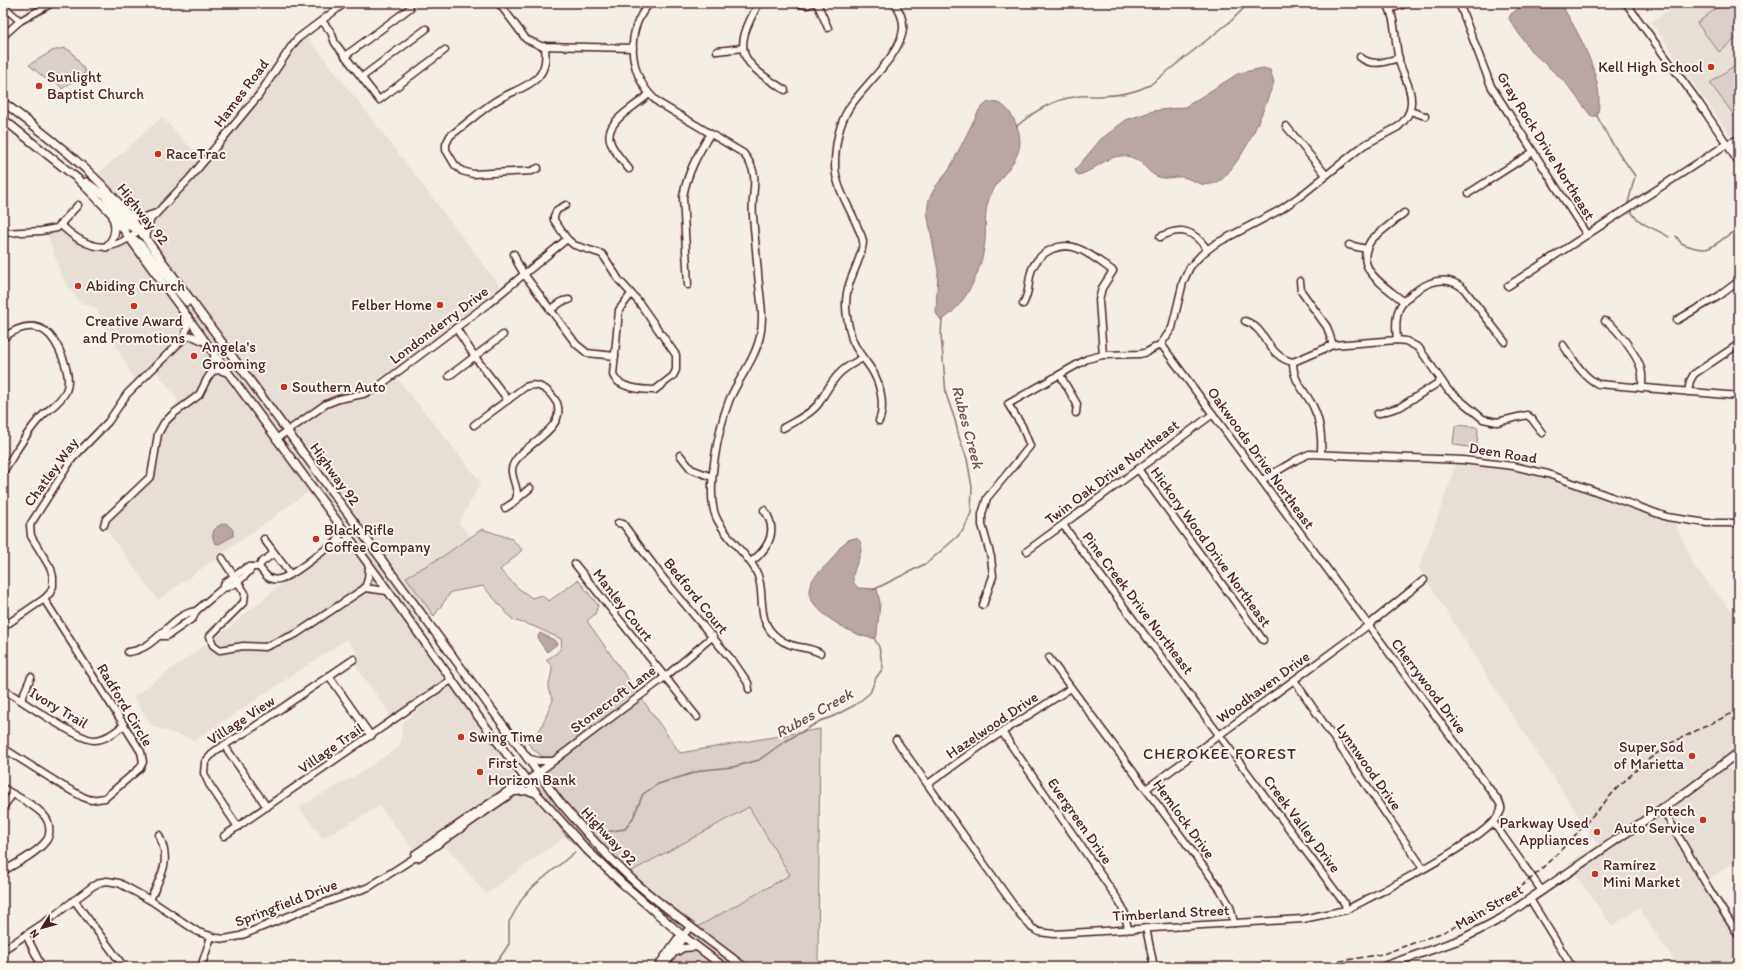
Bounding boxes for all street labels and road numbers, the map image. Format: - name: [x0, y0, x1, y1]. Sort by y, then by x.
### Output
- street label: Hames Road: [209, 55, 273, 131]
- street label: Gray Rock Drive Northeast: [1493, 69, 1599, 224]
- street label: Highway 92: [113, 180, 173, 249]
- street label: Londonderry Drive: [386, 282, 492, 368]
- street label: Oakwoods Drive Northeast: [1203, 384, 1319, 533]
- street label: Twin Oak Drive Northeast: [1041, 415, 1183, 528]
- street label: Chatley Way: [20, 434, 82, 510]
- street label: Highway 92: [306, 439, 364, 509]
- street label: Deen Road: [1468, 439, 1538, 467]
- street label: Hickory Wood Drive Northeast: [1147, 463, 1275, 631]
- street label: Pine Creek Drive Northeast: [1079, 528, 1198, 678]
- street label: Bedford Court: [660, 554, 732, 638]
- street label: Manley Court: [589, 565, 657, 645]
- street label: Cherrywood Drive: [1387, 635, 1471, 737]
- street label: Woodhaven Drive: [1213, 647, 1313, 727]
- street label: Radford Circle: [93, 660, 157, 750]
- street label: Stonecroft Lane: [567, 661, 659, 737]
- street label: Ivory Trail: [27, 684, 92, 733]
- street label: Hazelwood Drive: [942, 688, 1042, 762]
- street label: Village View: [204, 692, 278, 748]
- street label: Village Trail: [295, 718, 368, 777]
- street label: Lynnwood Drive: [1333, 720, 1405, 814]
- street label: Creek Valley Drive: [1259, 772, 1345, 876]
- street label: Evergreen Drive: [1044, 774, 1116, 868]
- street label: Hemlock Drive: [1149, 776, 1219, 862]
- street label: Highway 92: [577, 803, 641, 869]
- street label: Springfield Drive: [232, 875, 340, 931]
- street label: Main Street: [1452, 880, 1526, 934]
- street label: Timberland Street: [1112, 901, 1230, 925]

